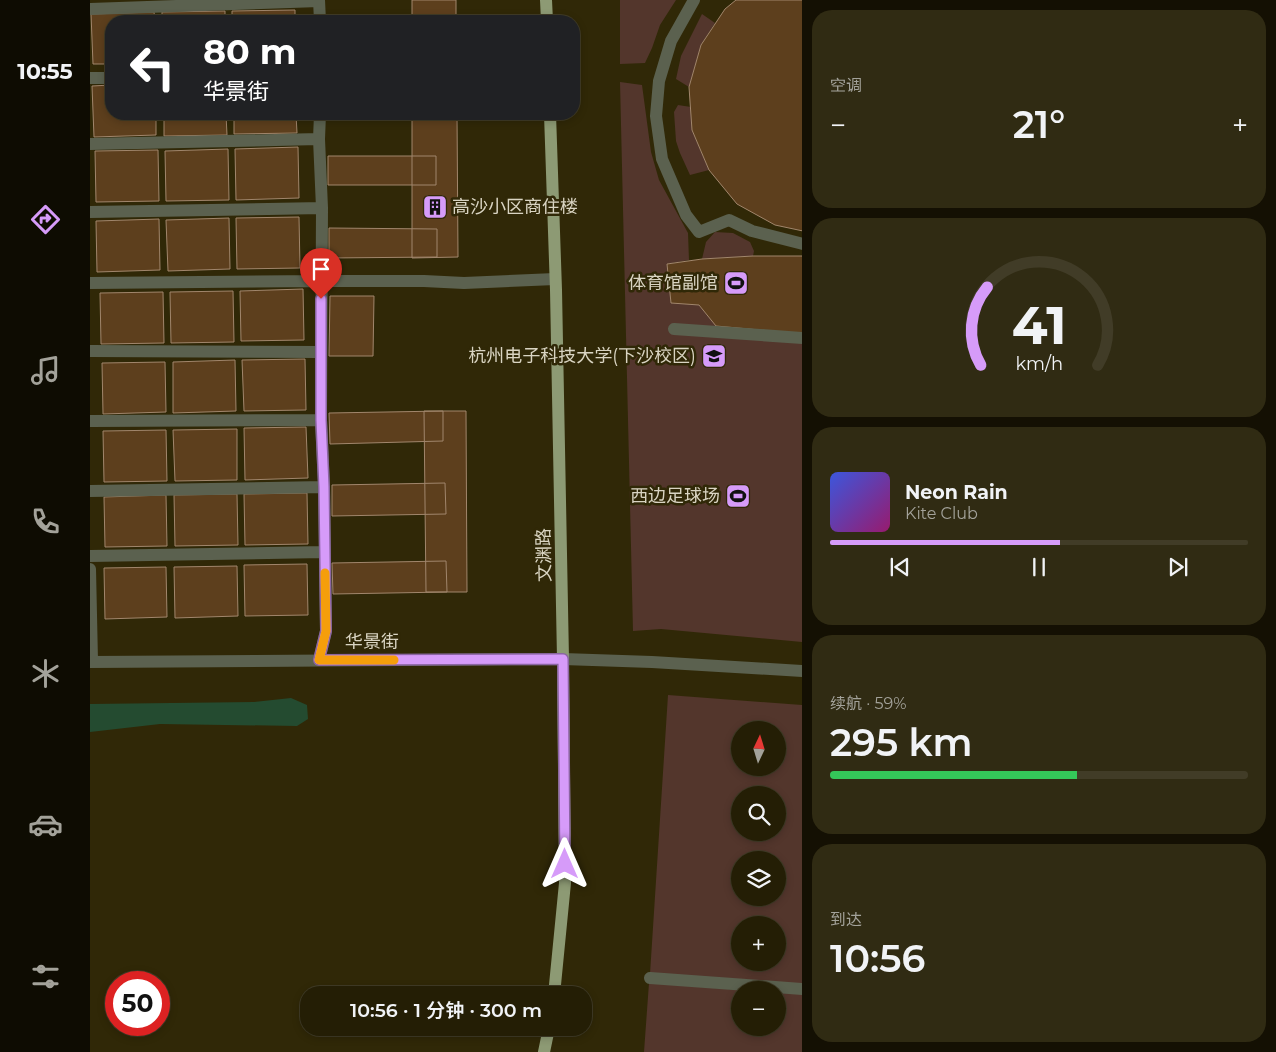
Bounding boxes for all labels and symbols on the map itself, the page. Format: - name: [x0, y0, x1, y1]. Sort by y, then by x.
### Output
- building icon: 高沙小区商住楼: [422, 194, 448, 220]
- place label: 高沙小区商住楼: [452, 196, 578, 218]
- pin: [300, 248, 342, 299]
- sports icon: 体育馆副馆: [723, 270, 749, 296]
- place label: 体育馆副馆: [628, 272, 718, 294]
- school or university icon: 杭州电子科技大学(下沙校区): [701, 343, 727, 369]
- place label: 杭州电子科技大学(下沙校区): [468, 345, 696, 367]
- sports icon: 西边足球场: [725, 483, 751, 509]
- place label: 西边足球场: [630, 485, 720, 507]
- street label: 文渊路: [533, 528, 555, 582]
- street label: 华景街: [345, 631, 399, 653]
- north arrow: [731, 721, 786, 776]
- position arrow: [538, 837, 590, 889]
- speed limit sign: 50: [105, 971, 170, 1036]

